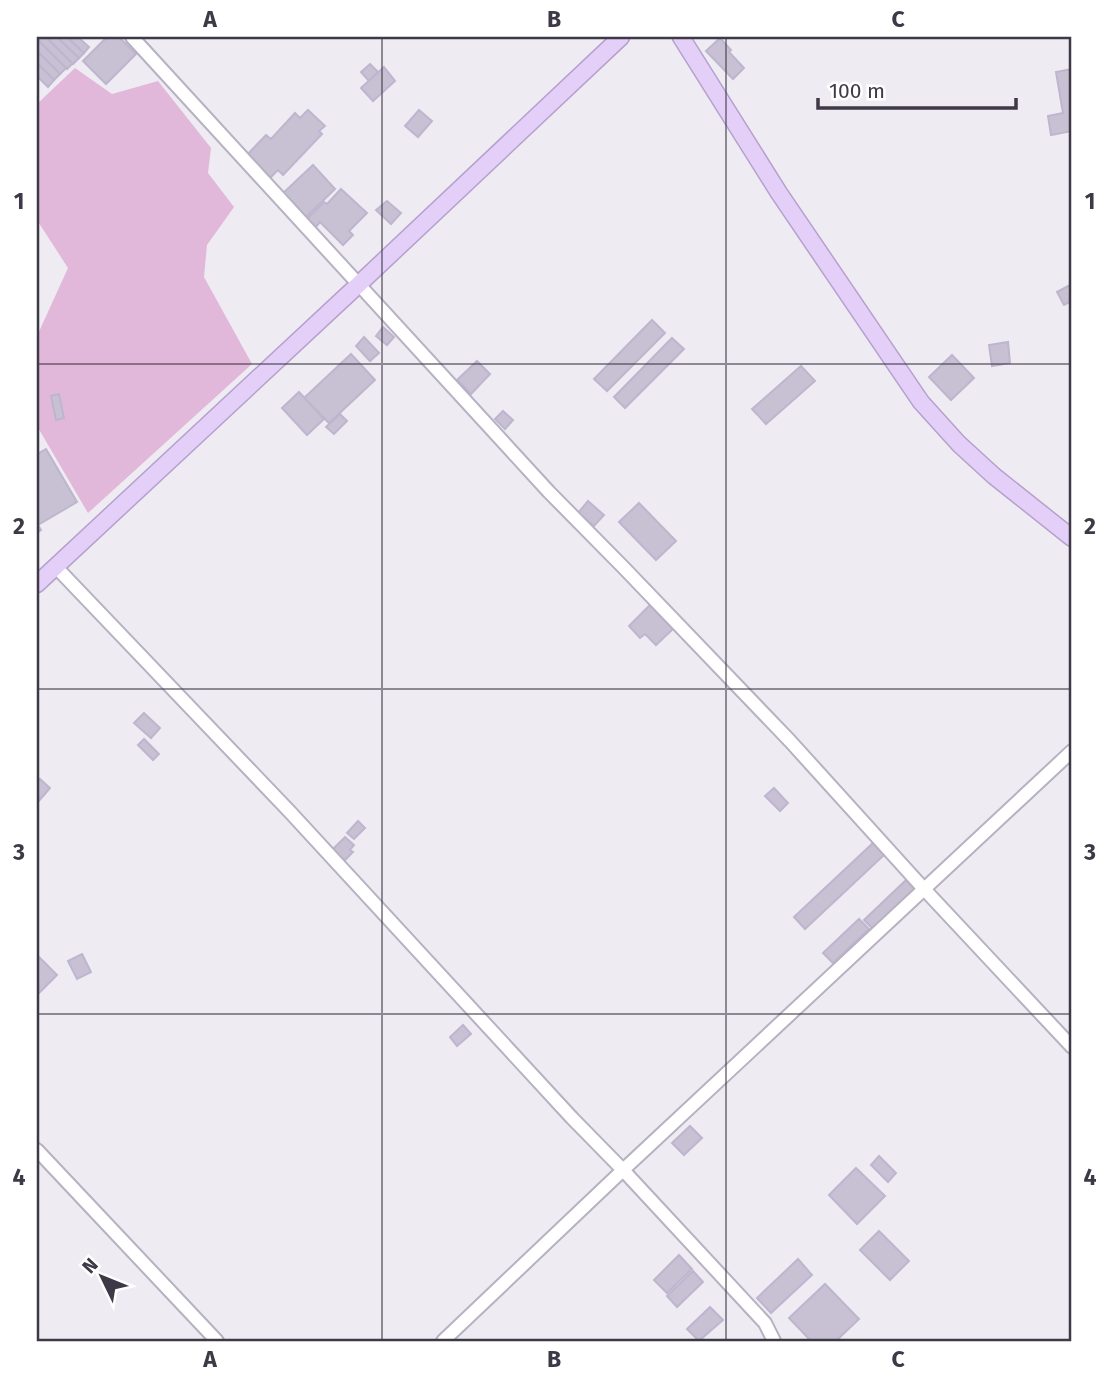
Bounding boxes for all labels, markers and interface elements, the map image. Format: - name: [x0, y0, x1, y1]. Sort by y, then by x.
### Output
- text: A: [202, 5, 217, 33]
- text: B: [547, 5, 561, 33]
- text: C: [891, 5, 905, 33]
- scale bar: [818, 66, 1016, 110]
- text: 100 m: [829, 78, 885, 104]
- text: 1: [14, 187, 24, 215]
- text: 1: [1085, 187, 1095, 215]
- text: 2: [13, 512, 25, 540]
- text: 2: [1084, 512, 1096, 540]
- text: 3: [12, 838, 25, 866]
- text: 3: [1083, 838, 1096, 866]
- text: 4: [13, 1163, 26, 1191]
- text: 4: [1084, 1163, 1097, 1191]
- north arrow: [66, 1242, 136, 1312]
- text: N: [77, 1253, 103, 1278]
- text: A: [202, 1345, 217, 1373]
- text: B: [547, 1345, 561, 1373]
- text: C: [891, 1345, 905, 1373]

